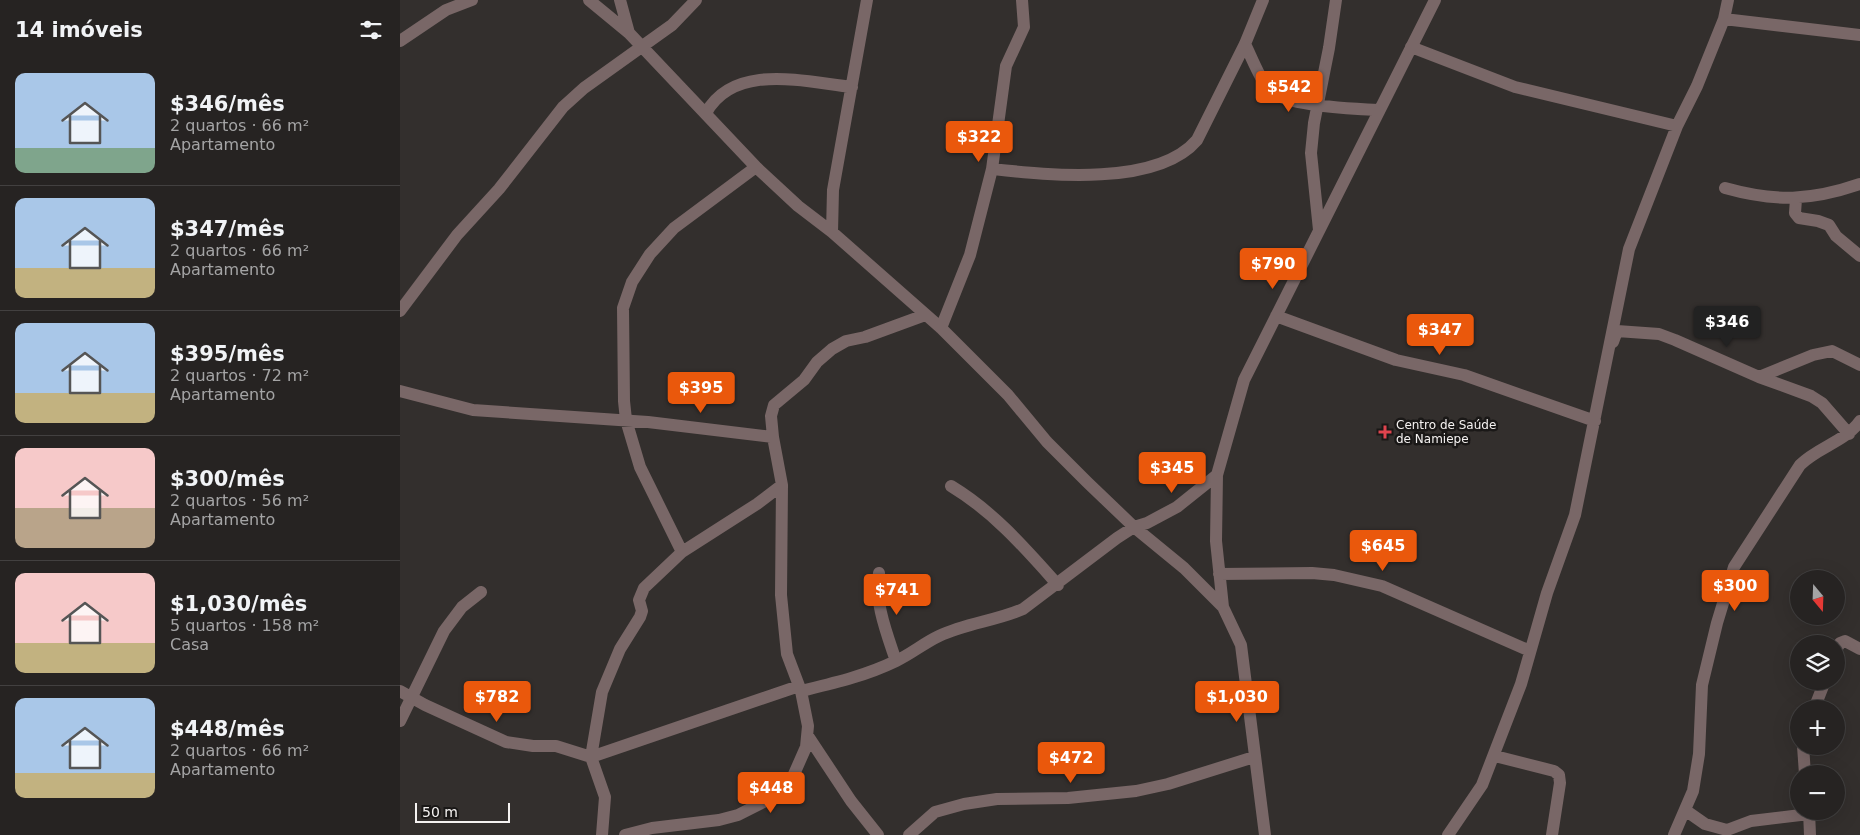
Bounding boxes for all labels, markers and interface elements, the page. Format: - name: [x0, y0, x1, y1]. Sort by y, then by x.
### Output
- icon: filters: [357, 16, 385, 44]
- text: 14 imóveis: [15, 18, 143, 42]
- pin: $542: [1259, 70, 1319, 113]
- text: $542: [1267, 77, 1311, 96]
- text: $346/mês: [170, 92, 285, 116]
- icon: home: [55, 93, 115, 153]
- text: 2 quartos · 66 m²: [170, 116, 309, 135]
- pin: $322: [949, 120, 1009, 163]
- text: $322: [957, 127, 1001, 146]
- text: Apartamento: [170, 135, 275, 154]
- text: $347/mês: [170, 217, 285, 241]
- icon: home: [55, 218, 115, 278]
- text: 2 quartos · 66 m²: [170, 241, 309, 260]
- pin: $790: [1243, 248, 1303, 290]
- text: $790: [1251, 254, 1295, 273]
- text: Apartamento: [170, 260, 275, 279]
- pin: $346: [1697, 306, 1757, 348]
- text: $346: [1705, 312, 1749, 331]
- pin: $347: [1410, 314, 1470, 356]
- text: $347: [1418, 320, 1462, 339]
- text: $395/mês: [170, 342, 285, 366]
- icon: home: [55, 343, 115, 403]
- text: 2 quartos · 72 m²: [170, 366, 309, 385]
- pin: $395: [671, 372, 731, 414]
- text: $395: [679, 378, 723, 397]
- text: Apartamento: [170, 385, 275, 404]
- place label: Centro de Saúde de Namiepe: [1396, 418, 1496, 446]
- marker: Centro de Saúde de Namiepe: [1378, 425, 1392, 439]
- pin: $345: [1142, 452, 1202, 494]
- text: $345: [1150, 458, 1194, 477]
- text: $300/mês: [170, 467, 285, 491]
- icon: home: [55, 468, 115, 528]
- text: 2 quartos · 56 m²: [170, 491, 309, 510]
- text: Apartamento: [170, 510, 275, 529]
- pin: $645: [1353, 530, 1413, 572]
- text: $645: [1361, 536, 1405, 555]
- pin: $300: [1705, 570, 1765, 612]
- north arrow: [1790, 570, 1845, 625]
- map controls: [1790, 570, 1845, 820]
- pin: $741: [867, 574, 927, 616]
- text: $300: [1713, 576, 1757, 595]
- text: $741: [875, 580, 919, 599]
- text: $1,030/mês: [170, 592, 307, 616]
- icon: home: [55, 593, 115, 653]
- text: 5 quartos · 158 m²: [170, 616, 319, 635]
- text: Casa: [170, 635, 209, 654]
- button: layers: [1790, 635, 1845, 690]
- pin: $782: [467, 680, 527, 723]
- pin: $1,030: [1196, 680, 1278, 723]
- text: $782: [475, 687, 519, 706]
- text: $1,030: [1206, 687, 1268, 706]
- button: +: [1790, 700, 1845, 755]
- text: $448/mês: [170, 717, 285, 741]
- icon: home: [55, 718, 115, 778]
- text: 2 quartos · 66 m²: [170, 741, 309, 760]
- pin: $472: [1041, 742, 1101, 784]
- text: $472: [1049, 748, 1093, 767]
- text: Apartamento: [170, 760, 275, 779]
- button: −: [1790, 765, 1845, 820]
- pin: $448: [741, 772, 801, 814]
- text: $448: [749, 778, 793, 797]
- scale bar: [415, 800, 510, 823]
- text: 50 m: [422, 804, 458, 820]

